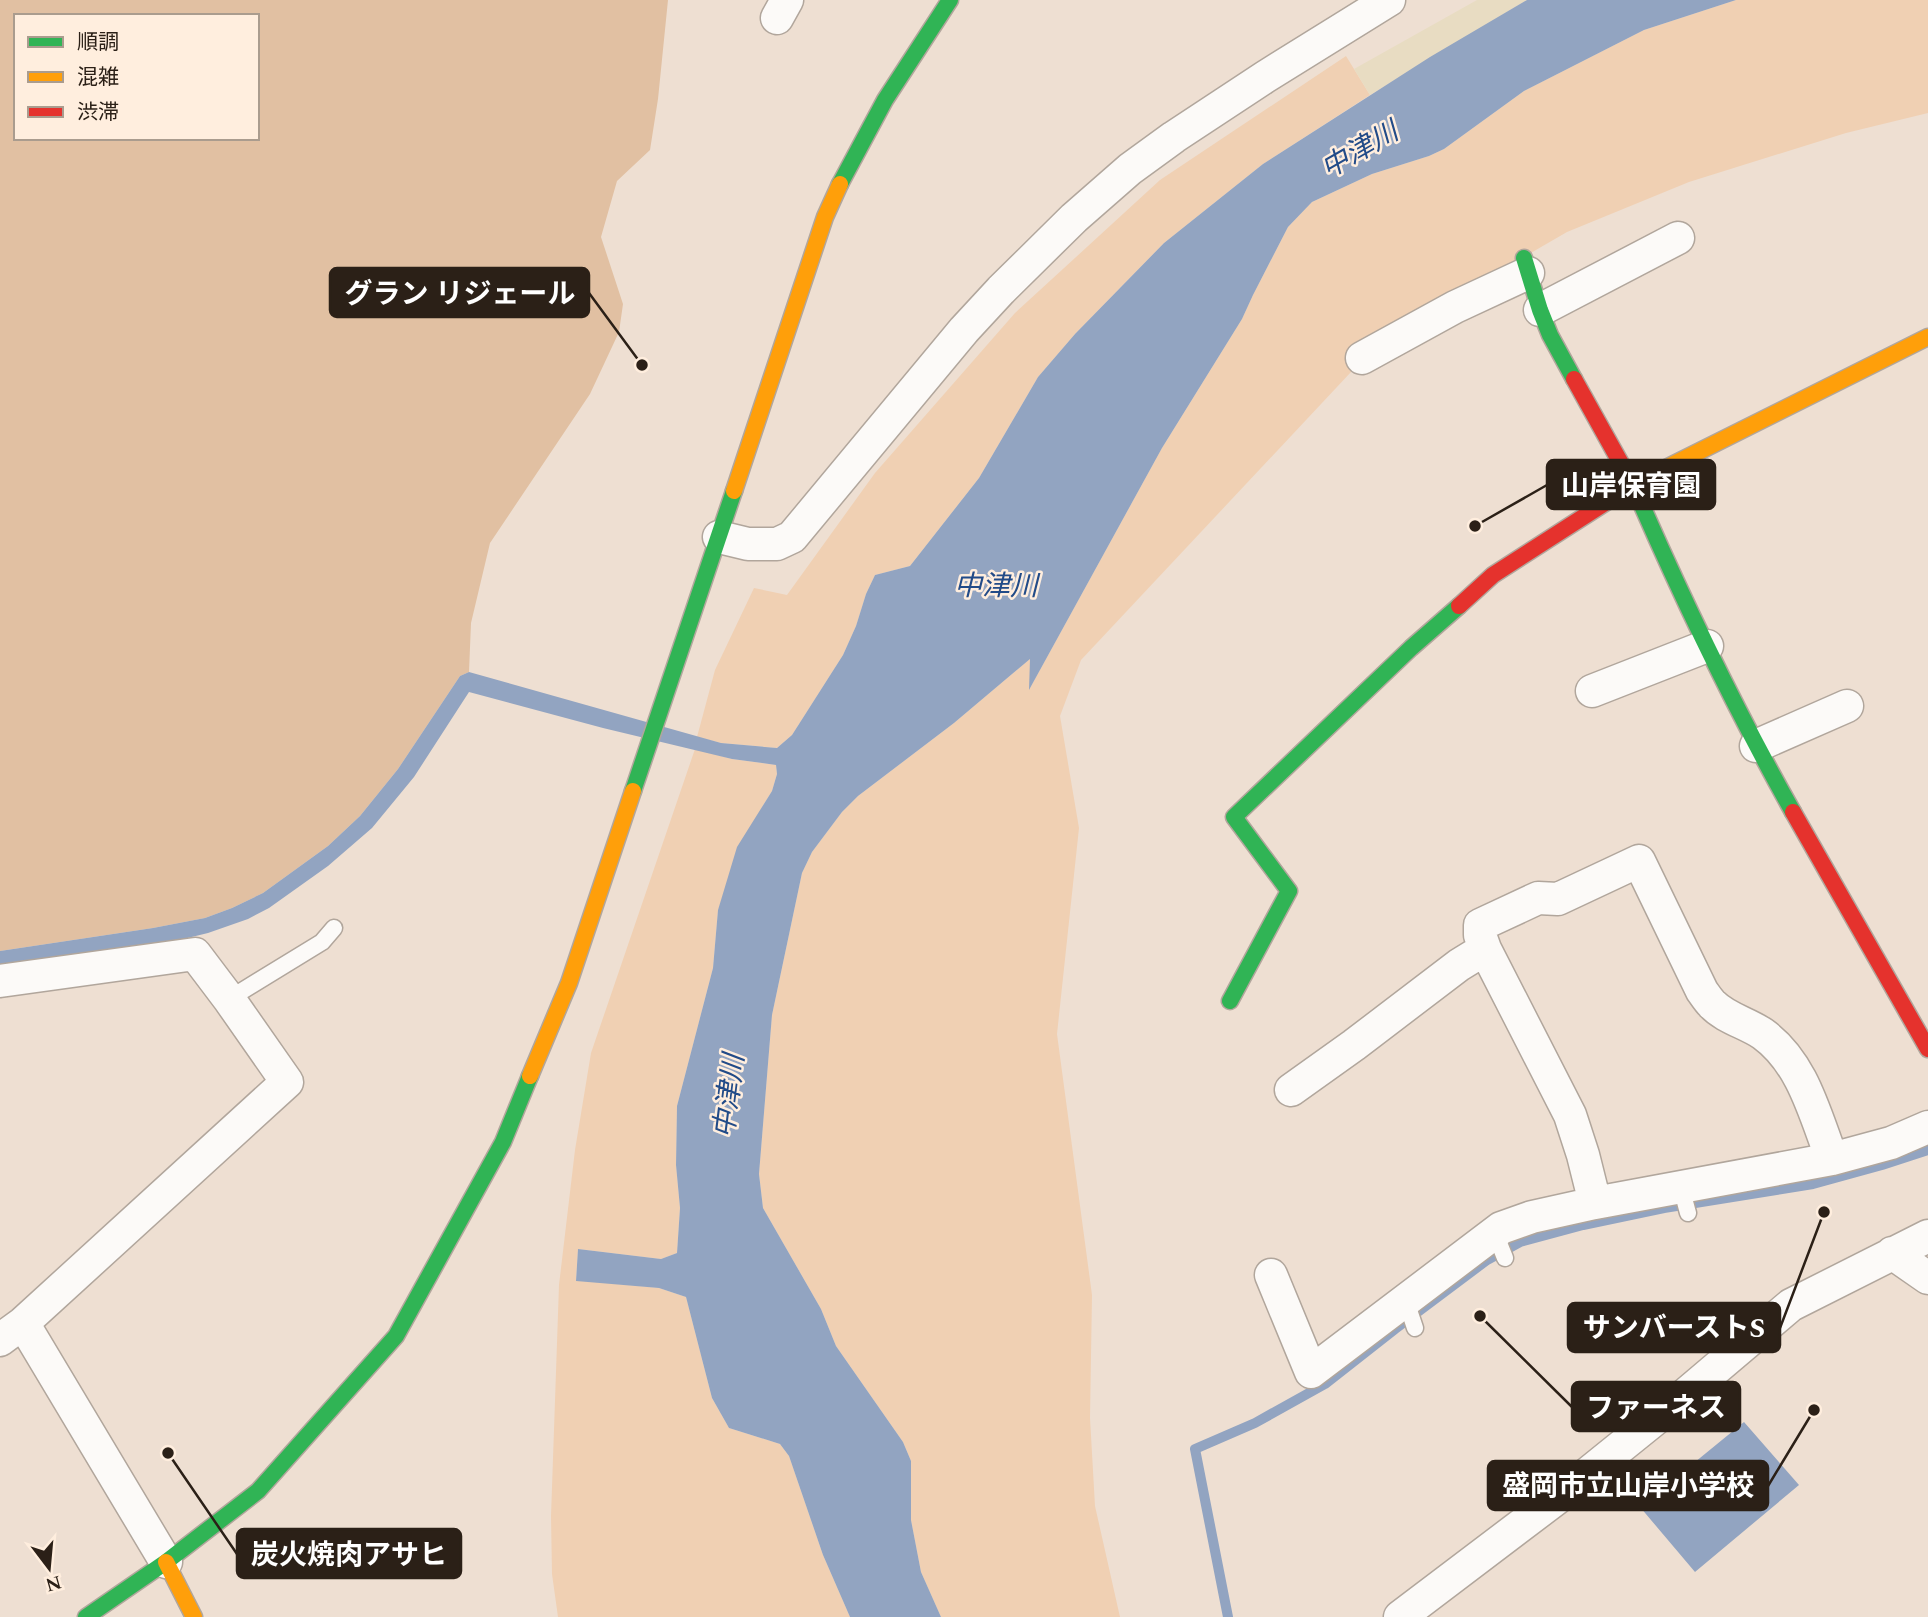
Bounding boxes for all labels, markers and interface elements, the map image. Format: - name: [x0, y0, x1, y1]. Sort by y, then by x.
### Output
- legend: [14, 14, 259, 140]
- text: 順調: [77, 27, 119, 59]
- text: 混雑: [77, 62, 119, 94]
- text: 渋滞: [77, 97, 119, 129]
- water label: 中津川: [1313, 109, 1409, 190]
- callout: グラン リジェール: [330, 268, 589, 317]
- text: グラン リジェール: [344, 273, 576, 316]
- callout: 山岸保育園: [1547, 460, 1715, 509]
- text: 山岸保育園: [1561, 465, 1701, 508]
- water label: 中津川: [954, 565, 1041, 608]
- water label: 中津川: [703, 1049, 756, 1140]
- callout: サンバーストS: [1568, 1303, 1780, 1352]
- text: サンバーストS: [1583, 1307, 1765, 1350]
- callout: ファーネス: [1572, 1382, 1740, 1431]
- text: ファーネス: [1586, 1387, 1726, 1430]
- callout: 盛岡市立山岸小学校: [1488, 1461, 1768, 1510]
- text: 盛岡市立山岸小学校: [1502, 1465, 1754, 1508]
- callout: 炭火焼肉アサヒ: [237, 1529, 461, 1578]
- north arrow: [14, 1533, 84, 1603]
- text: 炭火焼肉アサヒ: [251, 1534, 447, 1577]
- text: N: [42, 1567, 65, 1599]

